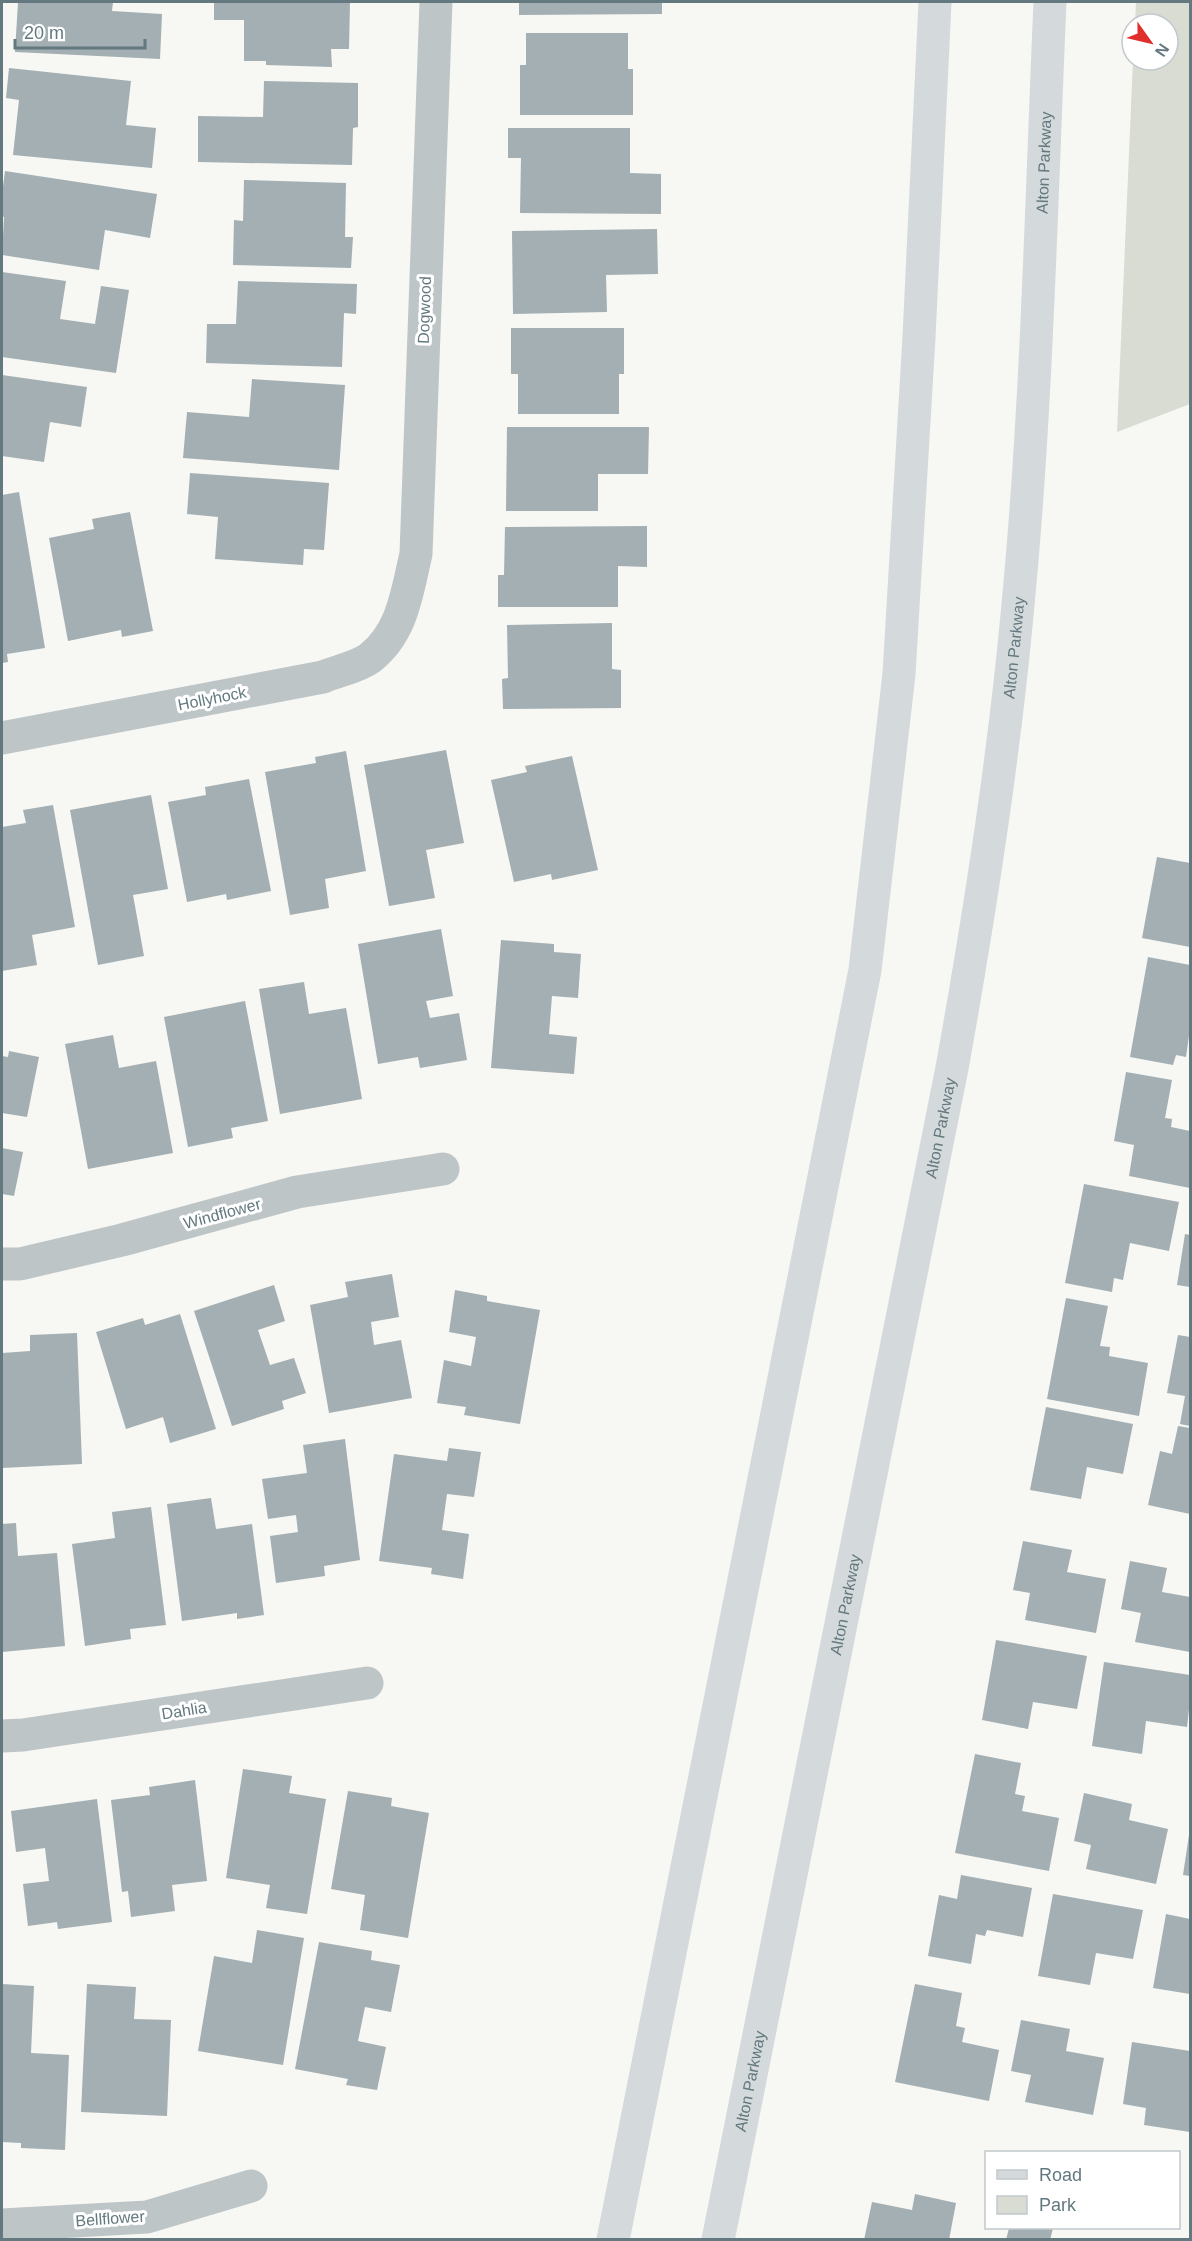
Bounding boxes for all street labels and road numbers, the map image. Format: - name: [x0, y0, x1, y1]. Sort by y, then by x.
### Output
- street label: Alton Parkway: [1034, 111, 1055, 214]
- street label: Dogwood: [415, 276, 434, 344]
- street label: Alton Parkway: [1000, 596, 1028, 700]
- street label: Hollyhock: [176, 683, 249, 713]
- street label: Alton Parkway: [922, 1076, 959, 1180]
- street label: Windflower: [182, 1195, 263, 1232]
- street label: Alton Parkway: [827, 1553, 864, 1656]
- street label: Dahlia: [160, 1699, 208, 1722]
- street label: Alton Parkway: [732, 2029, 769, 2133]
- street label: Bellflower: [75, 2208, 146, 2229]

